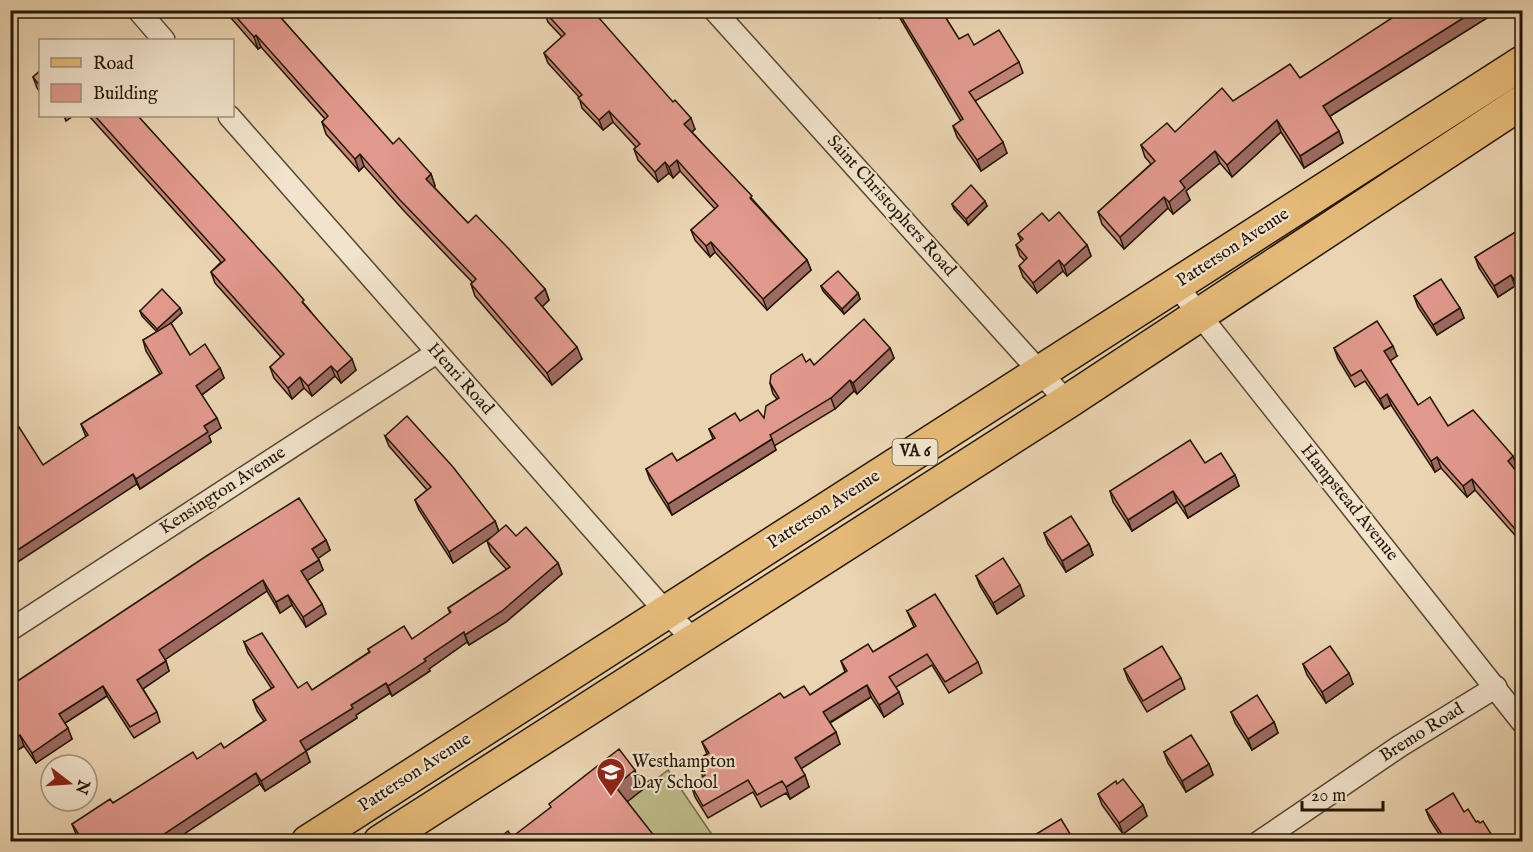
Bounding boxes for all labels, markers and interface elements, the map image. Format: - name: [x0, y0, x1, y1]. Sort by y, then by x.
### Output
- legend: [39, 39, 234, 117]
- text: Road: [93, 53, 134, 76]
- text: Building: [93, 83, 158, 106]
- street label: Saint Christophers Road: [821, 130, 961, 282]
- street label: Patterson Avenue: [1172, 203, 1294, 293]
- street label: Henri Road: [422, 338, 499, 420]
- road number: VA 6: [892, 439, 938, 465]
- street label: Hampstead Avenue: [1295, 440, 1403, 566]
- street label: Kensington Avenue: [156, 442, 290, 540]
- street label: Patterson Avenue: [763, 465, 885, 555]
- street label: Bremo Road: [1376, 698, 1469, 768]
- street label: Patterson Avenue: [354, 728, 476, 818]
- place label: Westhampton Day School: [632, 751, 736, 795]
- north arrow: [39, 753, 99, 813]
- school or university icon: Westhampton Day School: [595, 756, 627, 798]
- scale bar: [1302, 774, 1383, 812]
- text: N: [70, 776, 93, 796]
- text: 20 m: [1311, 785, 1346, 808]

